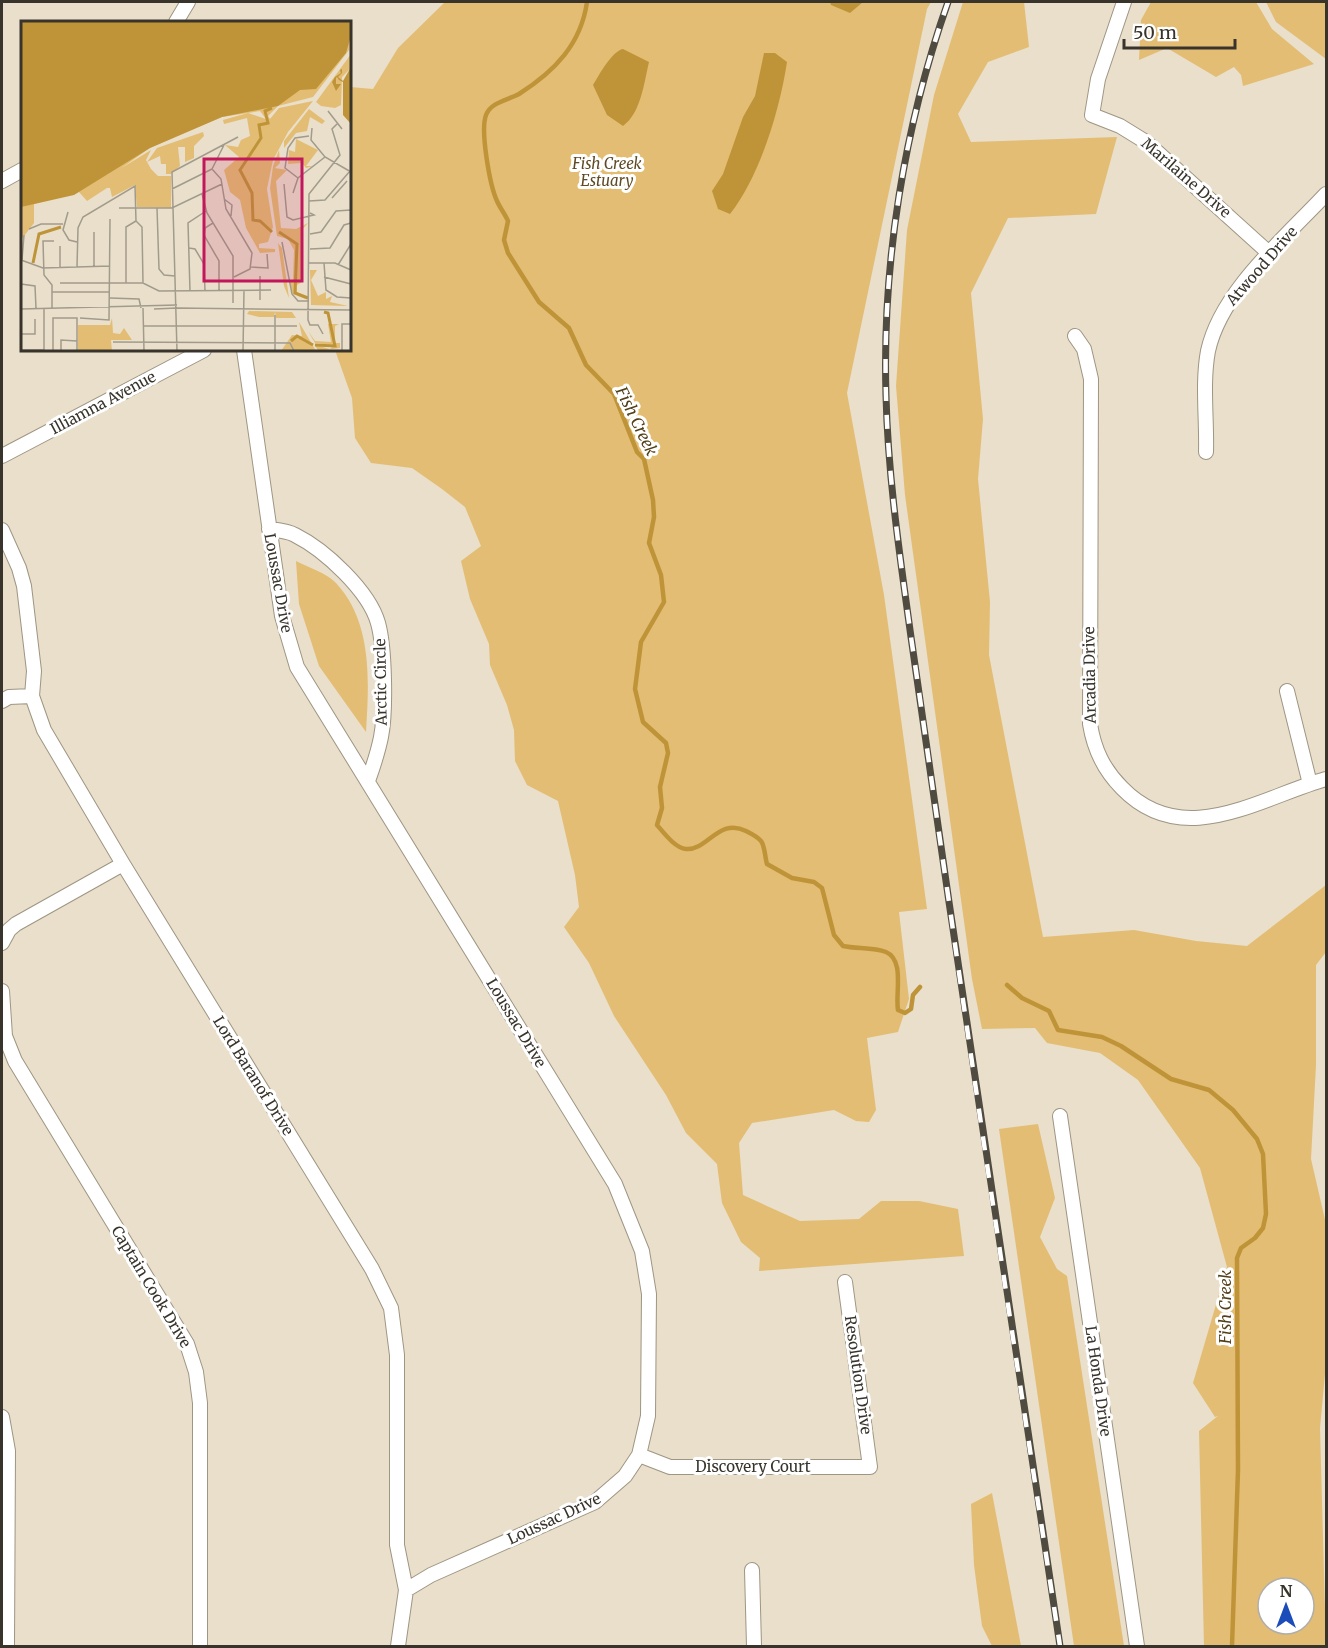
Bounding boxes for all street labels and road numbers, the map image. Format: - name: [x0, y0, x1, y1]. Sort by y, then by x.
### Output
- street label: Marilaine Drive: [1138, 134, 1235, 222]
- street label: Atwood Drive: [1221, 222, 1301, 310]
- street label: Illiamna Avenue: [47, 367, 159, 438]
- street label: Loussac Drive: [260, 532, 297, 634]
- street label: Arcadia Drive: [1079, 626, 1100, 725]
- street label: Arctic Circle: [370, 638, 391, 727]
- street label: Loussac Drive: [482, 975, 551, 1071]
- street label: Lord Baranof Drive: [209, 1013, 298, 1139]
- street label: Captain Cook Drive: [108, 1222, 195, 1351]
- street label: Resolution Drive: [841, 1314, 876, 1436]
- street label: La Honda Drive: [1081, 1324, 1116, 1438]
- street label: Discovery Court: [695, 1457, 811, 1476]
- street label: Loussac Drive: [504, 1489, 604, 1548]

